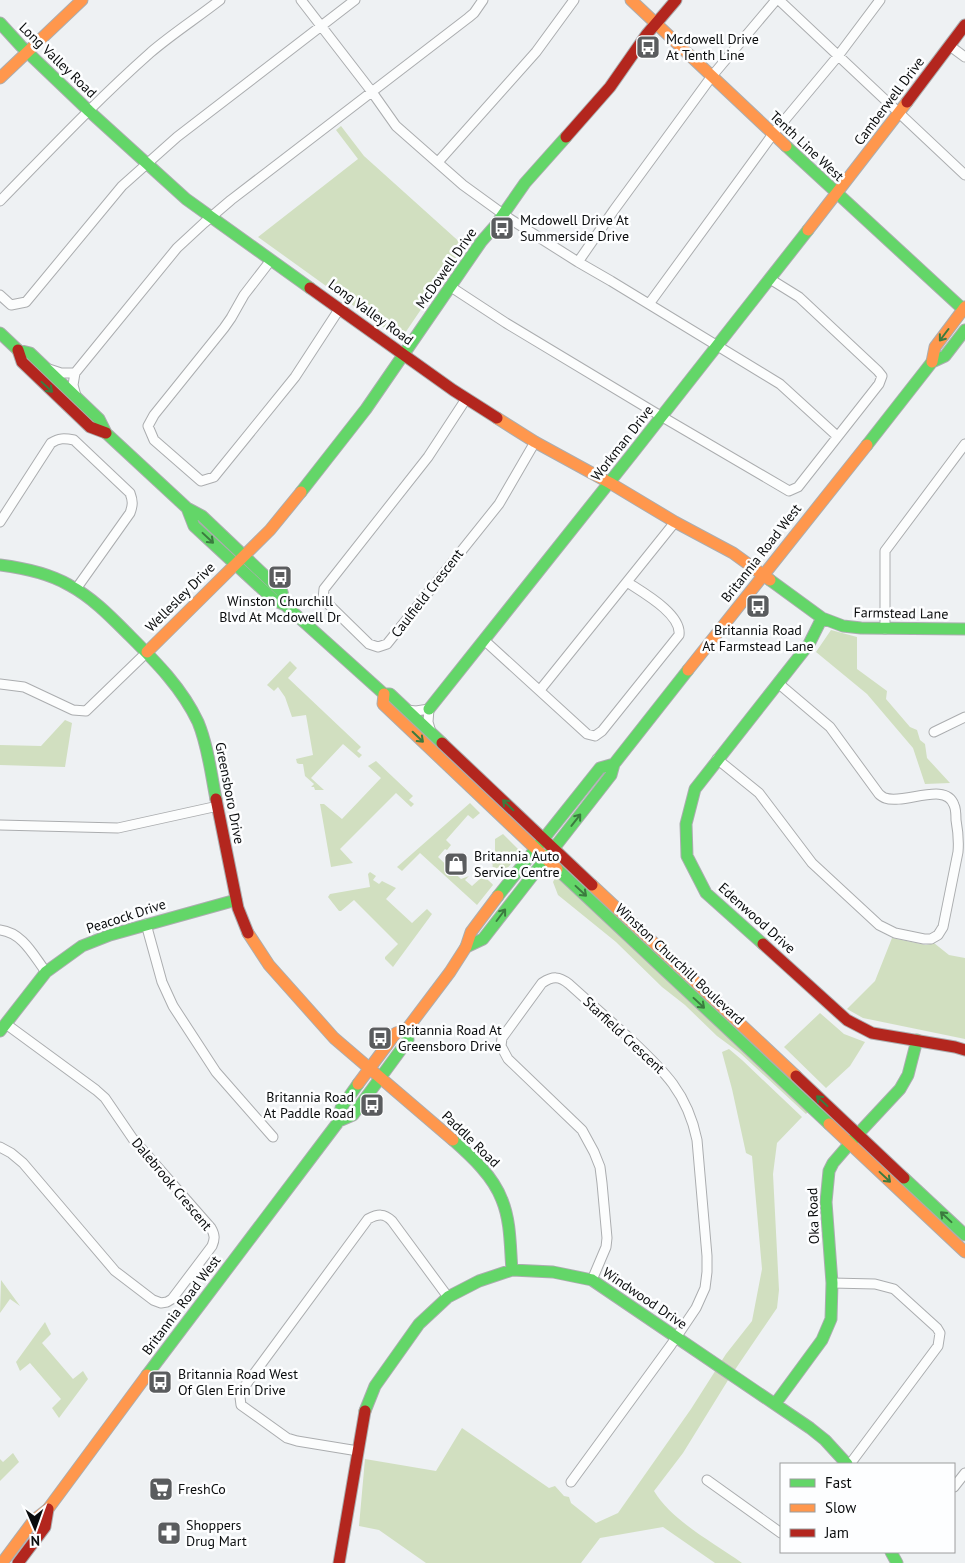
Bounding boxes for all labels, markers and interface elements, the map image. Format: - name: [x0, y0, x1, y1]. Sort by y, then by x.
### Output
- street label: Long Valley Road: [15, 18, 101, 102]
- place label: Mcdowell Drive At Tenth Line: [666, 30, 759, 64]
- bus stop icon: Mcdowell Drive At Tenth Line: [635, 34, 661, 60]
- street label: Camberwell Drive: [850, 53, 928, 149]
- street label: Tenth Line West: [766, 107, 848, 185]
- place label: Mcdowell Drive At Summerside Drive: [520, 211, 629, 245]
- bus stop icon: Mcdowell Drive At Summerside Drive: [489, 215, 515, 241]
- street label: McDowell Drive: [412, 224, 480, 312]
- street label: Long Valley Road: [325, 275, 417, 349]
- one-way arrow: [939, 328, 950, 341]
- one-way arrow: [41, 381, 54, 393]
- street label: Workman Drive: [587, 402, 657, 484]
- street label: Britannia Road West: [717, 500, 805, 606]
- one-way arrow: [201, 532, 214, 544]
- street label: Caulfield Crescent: [387, 545, 467, 641]
- street label: Wellesley Drive: [141, 558, 219, 636]
- bus stop icon: Winston Churchill Blvd At Mcdowell Dr: [267, 564, 293, 590]
- place label: Winston Churchill Blvd At Mcdowell Dr: [219, 592, 341, 626]
- bus stop icon: Britannia Road At Farmstead Lane: [745, 593, 771, 619]
- street label: Farmstead Lane: [853, 603, 949, 623]
- place label: Britannia Road At Farmstead Lane: [702, 621, 814, 655]
- one-way arrow: [412, 731, 424, 743]
- street label: Greensboro Drive: [211, 741, 249, 845]
- one-way arrow: [501, 799, 514, 811]
- one-way arrow: [570, 814, 581, 827]
- place label: Britannia Auto Service Centre: [474, 847, 560, 881]
- shop icon: Britannia Auto Service Centre: [443, 851, 469, 877]
- street label: Edenwood Drive: [715, 879, 799, 957]
- one-way arrow: [574, 885, 587, 897]
- street label: Peacock Drive: [84, 895, 168, 937]
- street label: Winston Churchill Boulevard: [612, 899, 748, 1029]
- one-way arrow: [496, 908, 506, 922]
- street label: Starfield Crescent: [579, 993, 669, 1078]
- one-way arrow: [693, 997, 706, 1009]
- place label: Britannia Road At Greensboro Drive: [398, 1021, 502, 1055]
- bus stop icon: Britannia Road At Greensboro Drive: [367, 1025, 393, 1051]
- place label: Britannia Road At Paddle Road: [264, 1088, 354, 1122]
- bus stop icon: Britannia Road At Paddle Road: [359, 1092, 385, 1118]
- one-way arrow: [816, 1095, 829, 1107]
- street label: Paddle Road: [438, 1107, 504, 1171]
- street label: Dalebrook Crescent: [128, 1134, 216, 1234]
- one-way arrow: [879, 1171, 892, 1183]
- street label: Oka Road: [803, 1187, 823, 1245]
- one-way arrow: [939, 1211, 952, 1223]
- street label: Britannia Road West: [138, 1251, 224, 1358]
- street label: Windwood Drive: [599, 1263, 691, 1333]
- place label: Britannia Road West Of Glen Erin Drive: [178, 1365, 298, 1399]
- bus stop icon: Britannia Road West Of Glen Erin Drive: [147, 1369, 173, 1395]
- legend: [780, 1463, 955, 1553]
- text: Fast: [825, 1473, 852, 1492]
- supermarket icon: FreshCo: [148, 1476, 174, 1502]
- place label: FreshCo: [178, 1480, 226, 1498]
- text: Slow: [825, 1498, 856, 1517]
- north arrow: [10, 1503, 60, 1553]
- place label: Shoppers Drug Mart: [186, 1516, 247, 1550]
- pharmacy icon: Shoppers Drug Mart: [156, 1520, 182, 1546]
- text: Jam: [824, 1523, 849, 1542]
- text: N: [31, 1532, 40, 1550]

